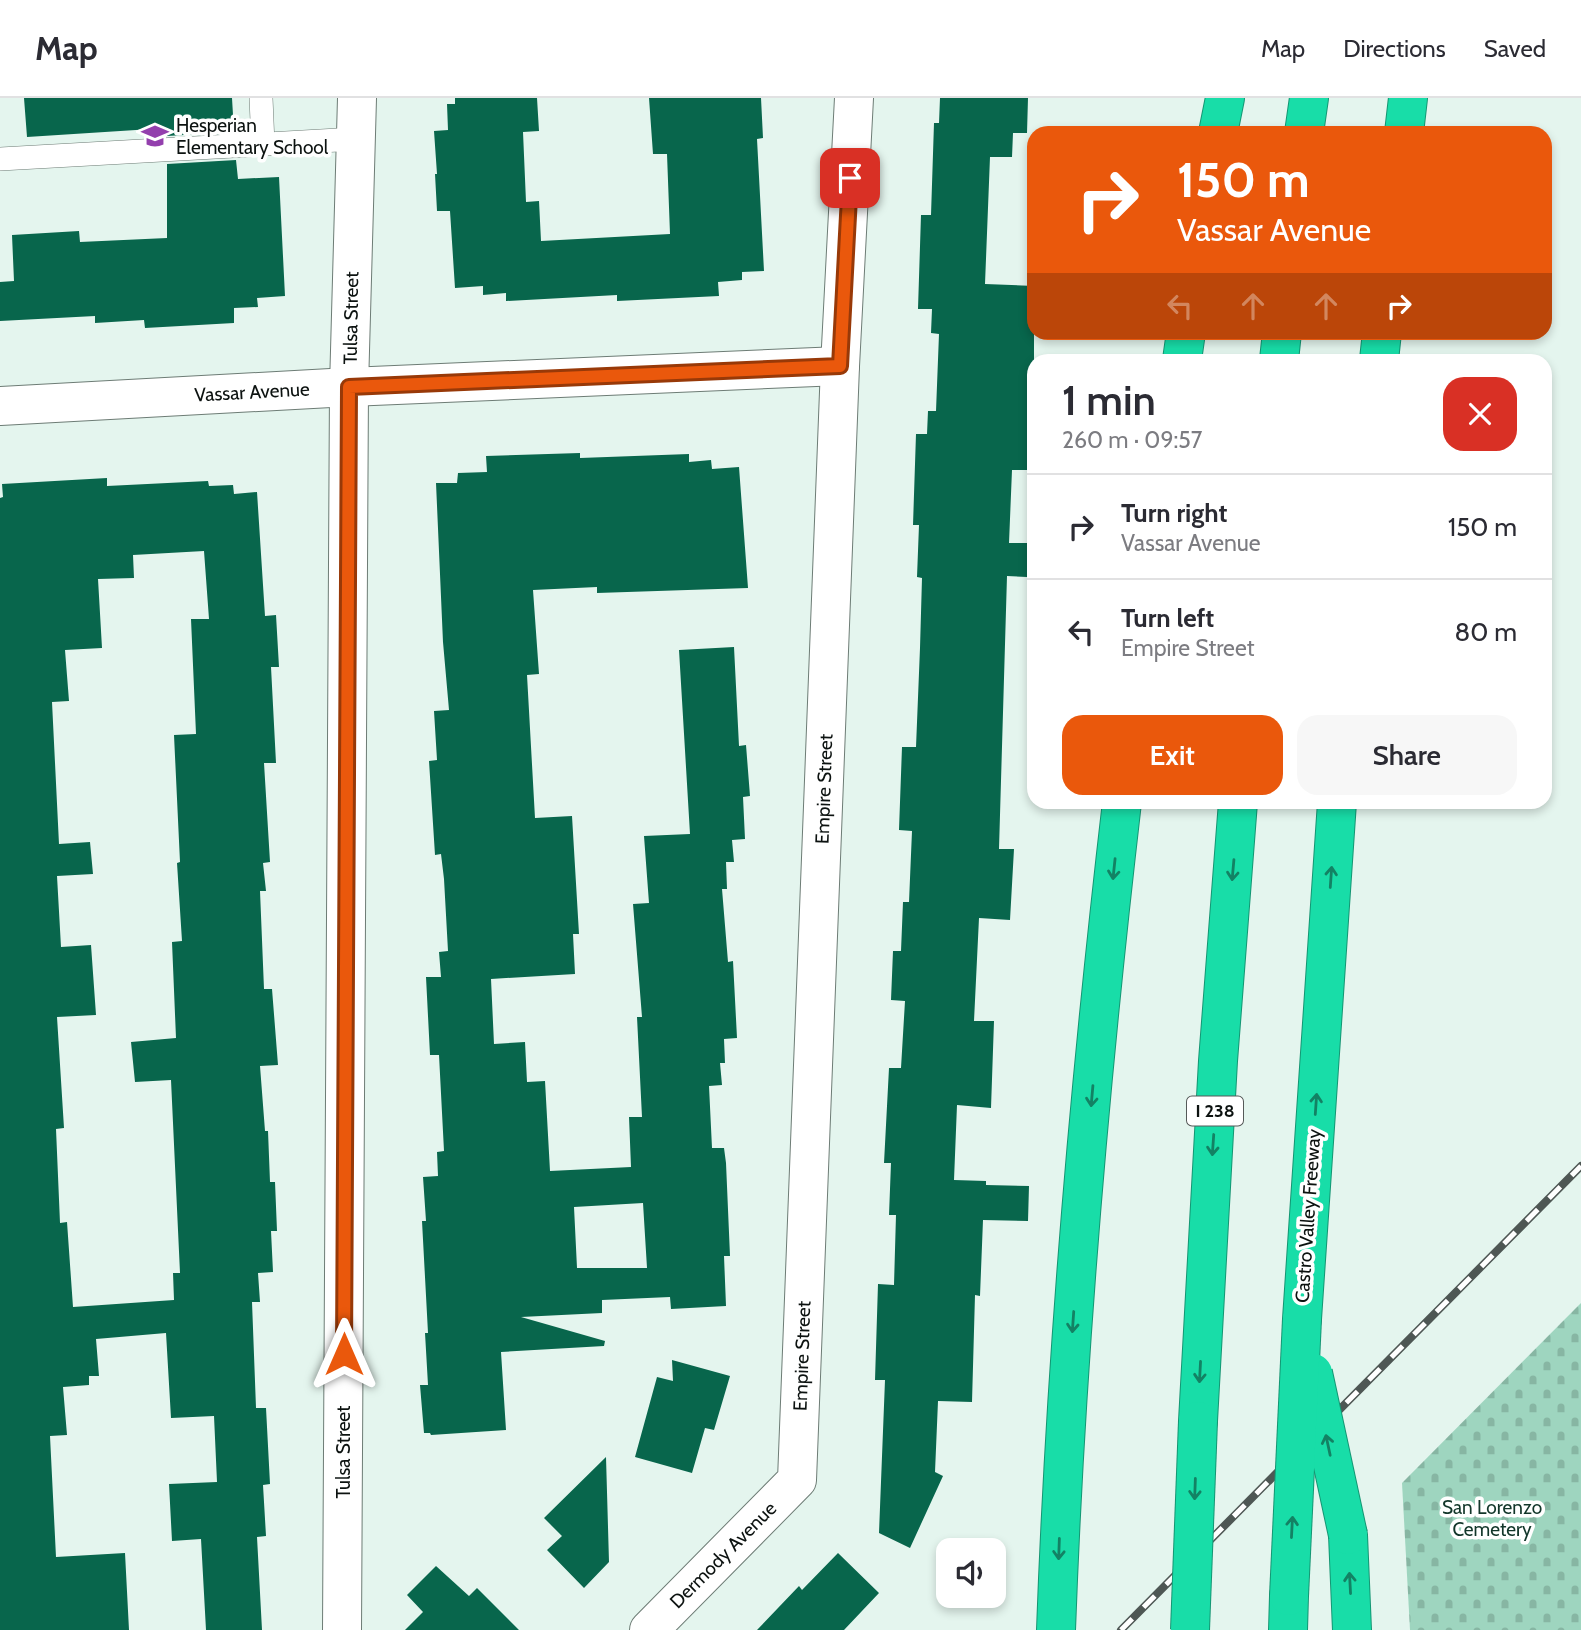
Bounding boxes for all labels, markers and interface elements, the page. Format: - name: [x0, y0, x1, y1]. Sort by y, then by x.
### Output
- text: Map: [35, 28, 98, 68]
- text: Map: [1261, 34, 1305, 63]
- text: Directions: [1343, 34, 1446, 63]
- text: Saved: [1484, 34, 1546, 63]
- place label: Hesperian Elementary School: [176, 114, 329, 159]
- school or university icon: Hesperian Elementary School: [140, 121, 170, 151]
- pin: [820, 148, 880, 208]
- text: 150 m: [1177, 150, 1310, 209]
- icon: right: [1062, 154, 1153, 245]
- icon: arrive: [831, 159, 869, 197]
- text: Vassar Avenue: [1177, 210, 1371, 249]
- street label: Tulsa Street: [339, 271, 363, 365]
- icon: left: [1161, 287, 1199, 325]
- icon: ahead: [1234, 287, 1272, 325]
- icon: ahead: [1307, 287, 1345, 325]
- icon: right: [1380, 287, 1418, 325]
- text: 1 min: [1062, 374, 1156, 426]
- street label: Vassar Avenue: [194, 377, 310, 407]
- button: close: [1443, 377, 1517, 451]
- text: 260 m · 09:57: [1062, 426, 1202, 454]
- text: Turn right: [1121, 497, 1227, 529]
- icon: right: [1062, 508, 1100, 546]
- text: 150 m: [1448, 511, 1517, 543]
- text: Vassar Avenue: [1121, 529, 1261, 557]
- text: Turn left: [1121, 602, 1214, 634]
- icon: left: [1062, 613, 1100, 651]
- text: 80 m: [1454, 616, 1517, 648]
- text: Empire Street: [1121, 634, 1254, 662]
- button: Exit: [1062, 715, 1283, 795]
- button: Share: [1297, 715, 1517, 795]
- street label: Empire Street: [811, 733, 837, 844]
- one-way arrow: [1107, 857, 1120, 880]
- one-way arrow: [1226, 858, 1239, 880]
- one-way arrow: [1325, 867, 1338, 889]
- one-way arrow: [1085, 1084, 1098, 1107]
- one-way arrow: [1309, 1093, 1322, 1116]
- road number: I 238: [1187, 1096, 1243, 1126]
- street label: Castro Valley Freeway: [1290, 1128, 1326, 1304]
- one-way arrow: [1206, 1134, 1219, 1156]
- street label: Empire Street: [789, 1300, 815, 1411]
- one-way arrow: [1066, 1311, 1079, 1333]
- position arrow: [307, 1317, 381, 1391]
- one-way arrow: [1194, 1361, 1207, 1384]
- street label: Tulsa Street: [332, 1405, 355, 1499]
- one-way arrow: [1321, 1434, 1335, 1457]
- one-way arrow: [1189, 1477, 1202, 1500]
- park label: San Lorenzo Cemetery: [1442, 1496, 1542, 1541]
- street label: Dermody Avenue: [665, 1497, 781, 1613]
- one-way arrow: [1286, 1516, 1299, 1539]
- map controls: [936, 1538, 1006, 1608]
- button: sound: [936, 1538, 1006, 1608]
- one-way arrow: [1052, 1538, 1065, 1561]
- one-way arrow: [1344, 1571, 1357, 1594]

